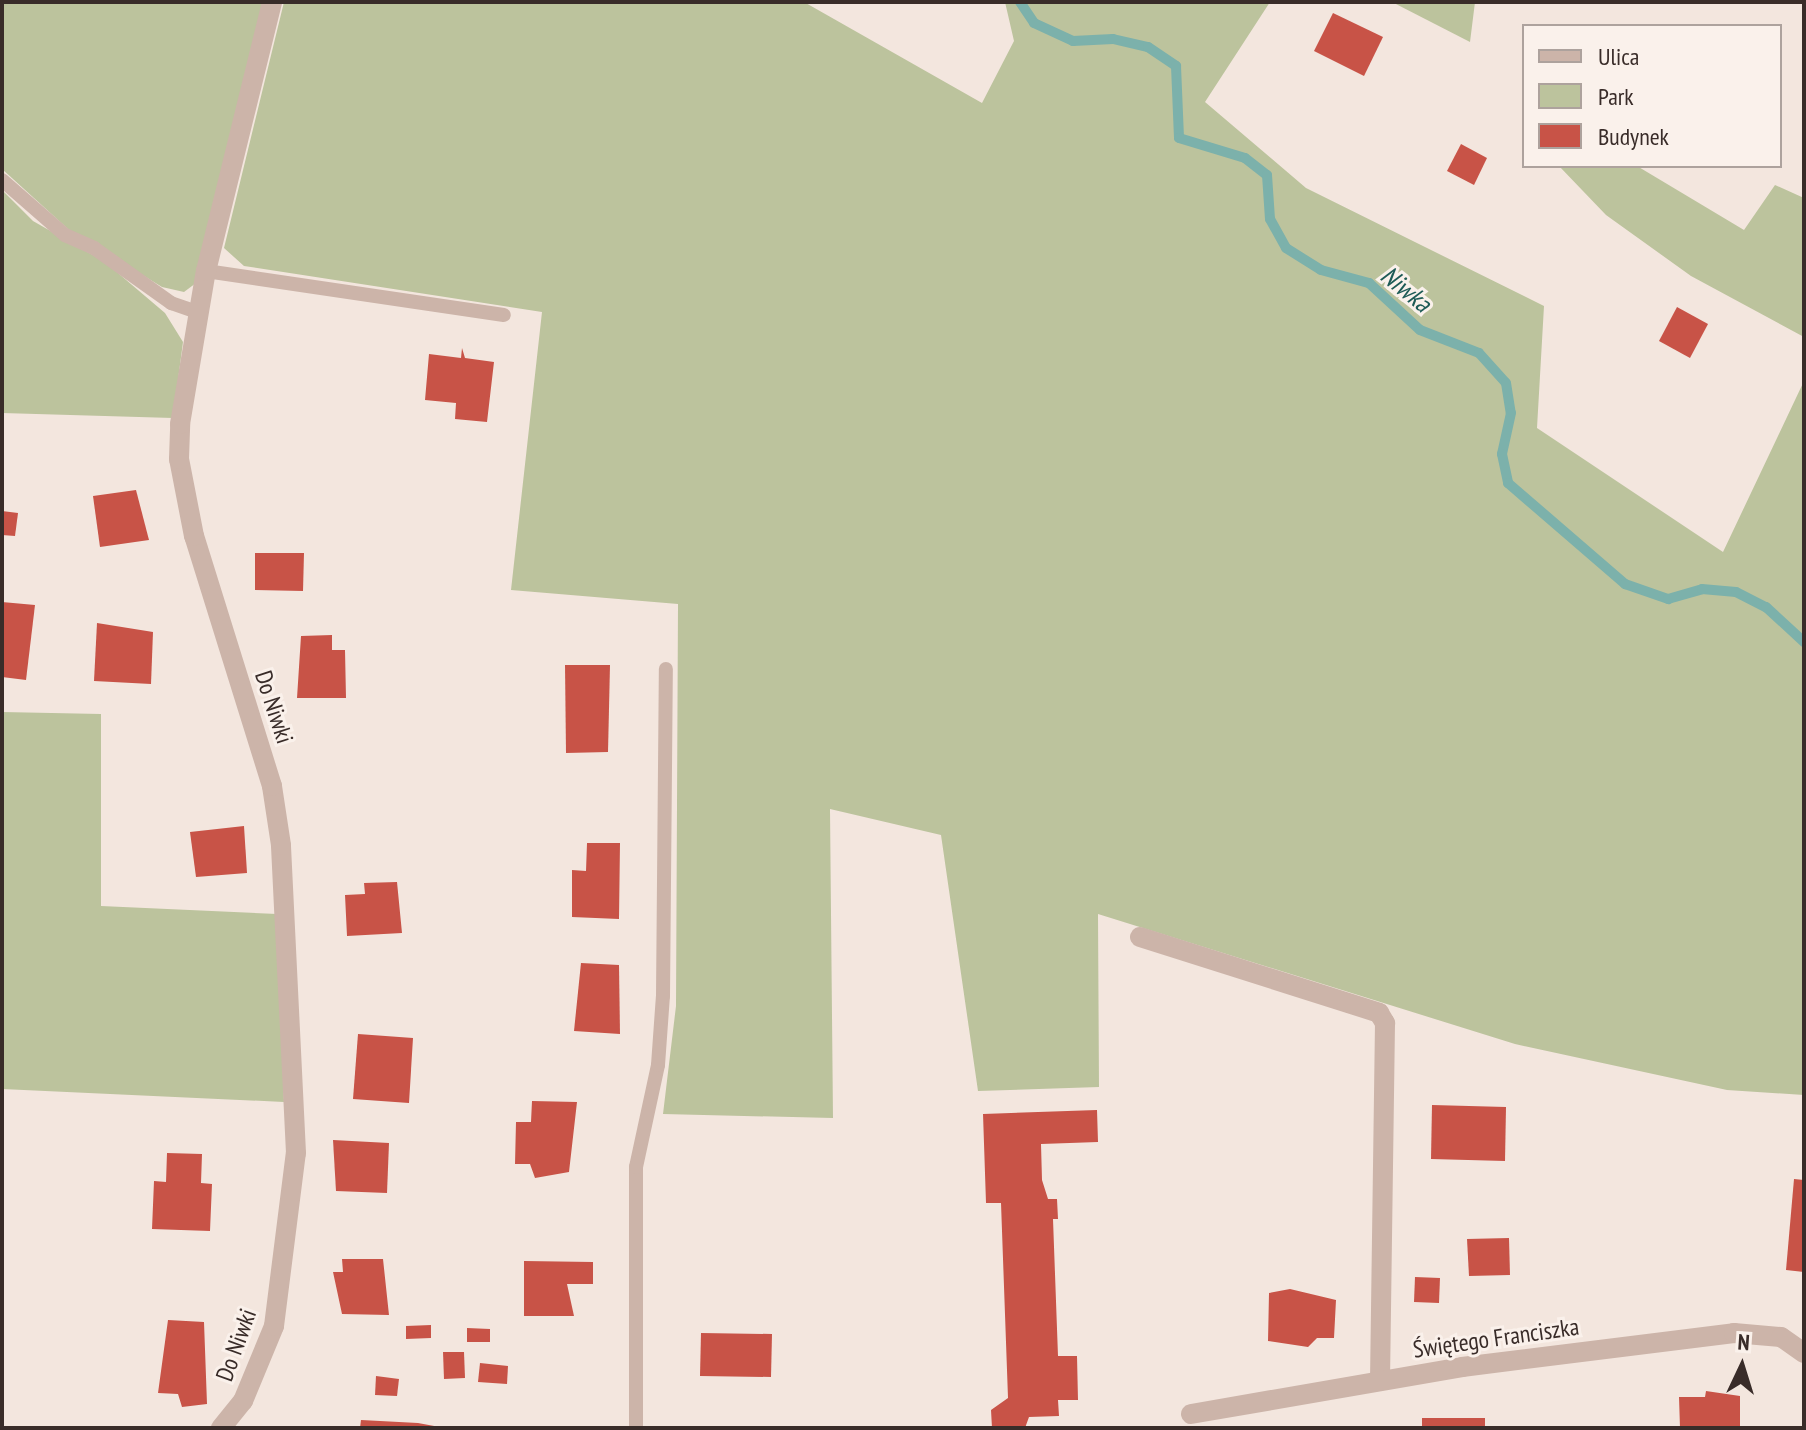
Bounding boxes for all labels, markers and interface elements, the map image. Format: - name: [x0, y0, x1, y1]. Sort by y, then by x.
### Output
- legend: [1522, 24, 1782, 168]
- text: Ulica: [1598, 41, 1639, 72]
- text: Park: [1598, 81, 1634, 112]
- text: Budynek: [1598, 121, 1669, 152]
- water label: Niwka: [1375, 259, 1437, 319]
- street label: Do Niwki: [249, 667, 299, 747]
- street label: Do Niwki: [210, 1305, 262, 1385]
- street label: Świętego Franciszka: [1411, 1312, 1581, 1364]
- north arrow: [1702, 1326, 1782, 1406]
- text: N: [1737, 1328, 1751, 1356]

